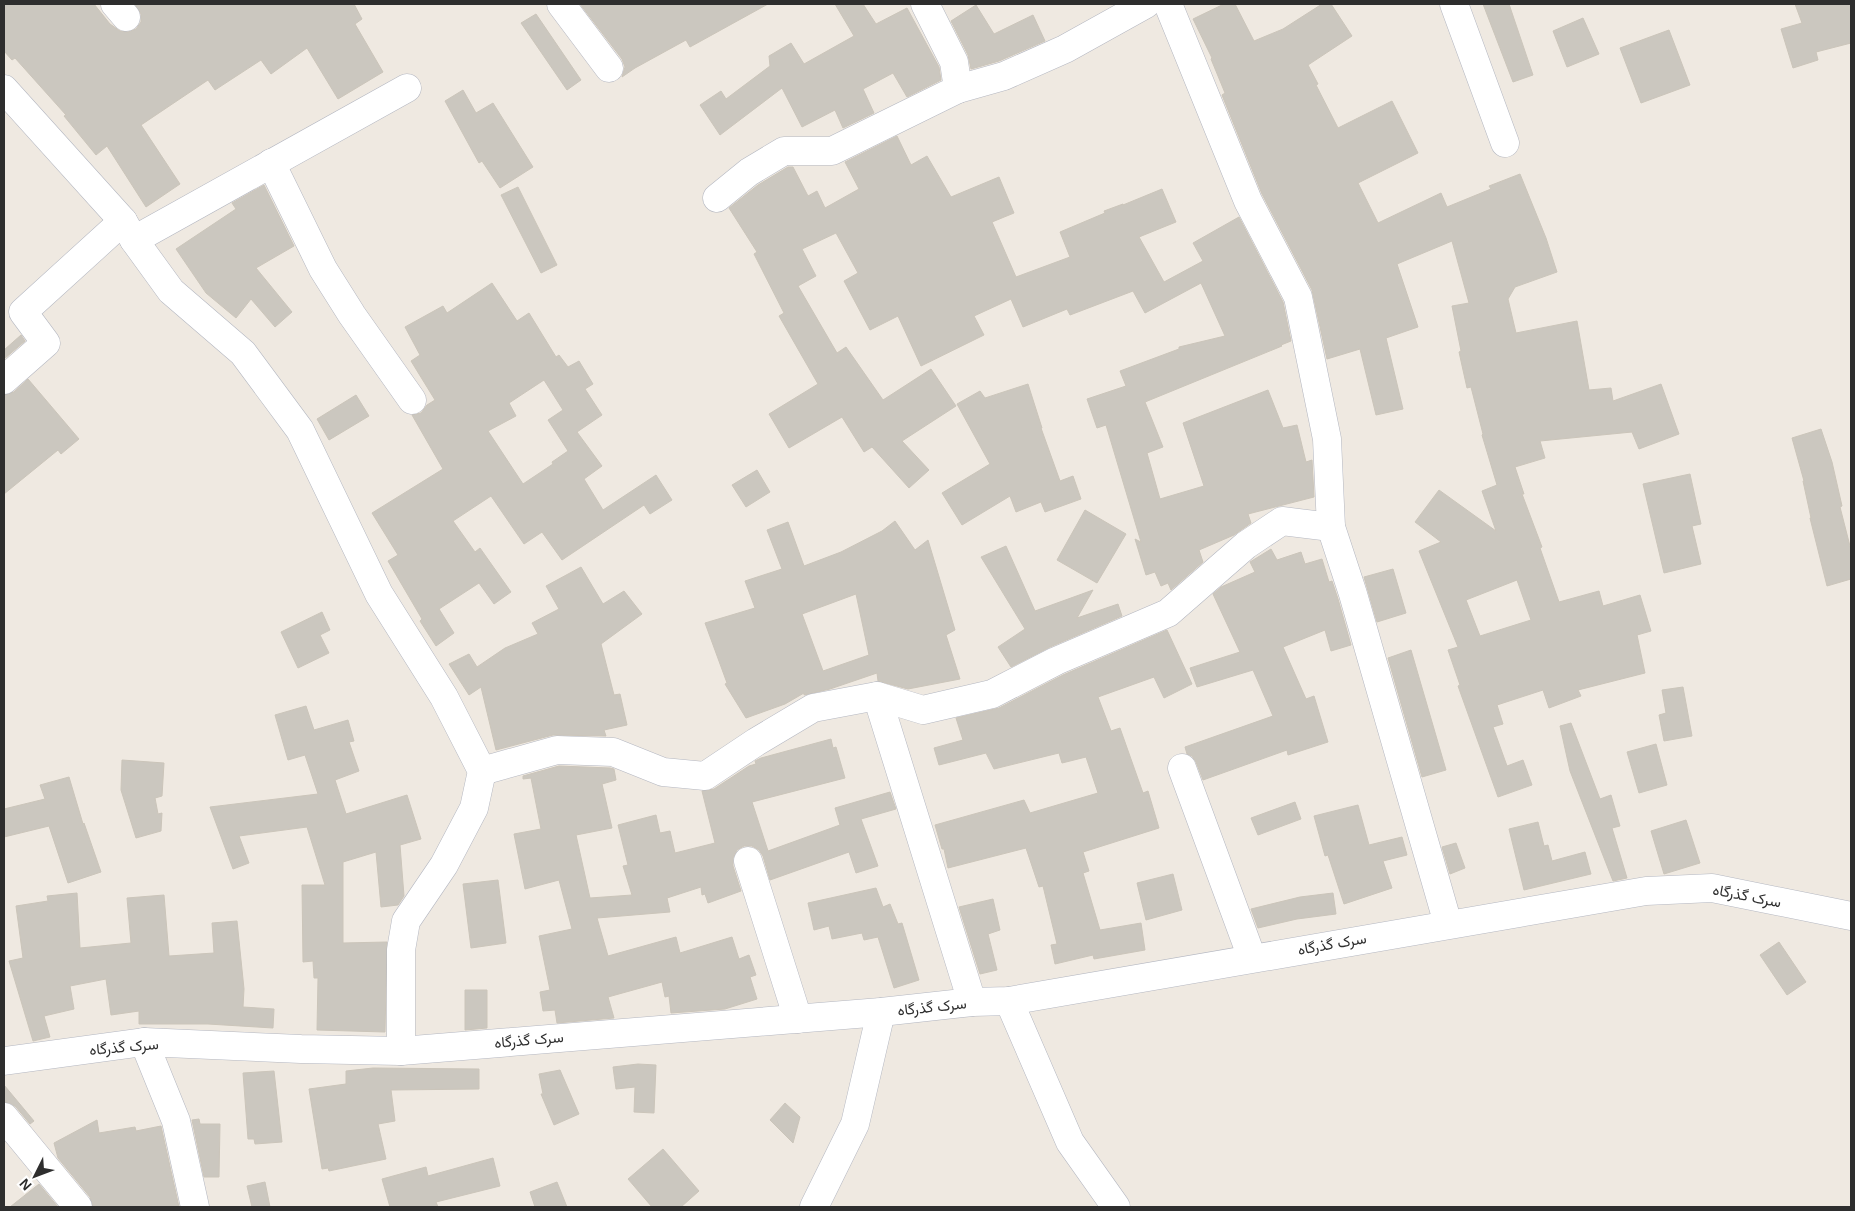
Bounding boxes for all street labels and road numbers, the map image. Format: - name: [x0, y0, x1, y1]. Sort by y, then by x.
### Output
- street label: سرک گذرگاه: [1711, 881, 1783, 911]
- street label: سرک گذرگاه: [1296, 929, 1368, 959]
- street label: سرک گذرگاه: [897, 994, 968, 1020]
- street label: سرک گذرگاه: [494, 1028, 565, 1052]
- street label: سرک گذرگاه: [89, 1035, 160, 1059]

